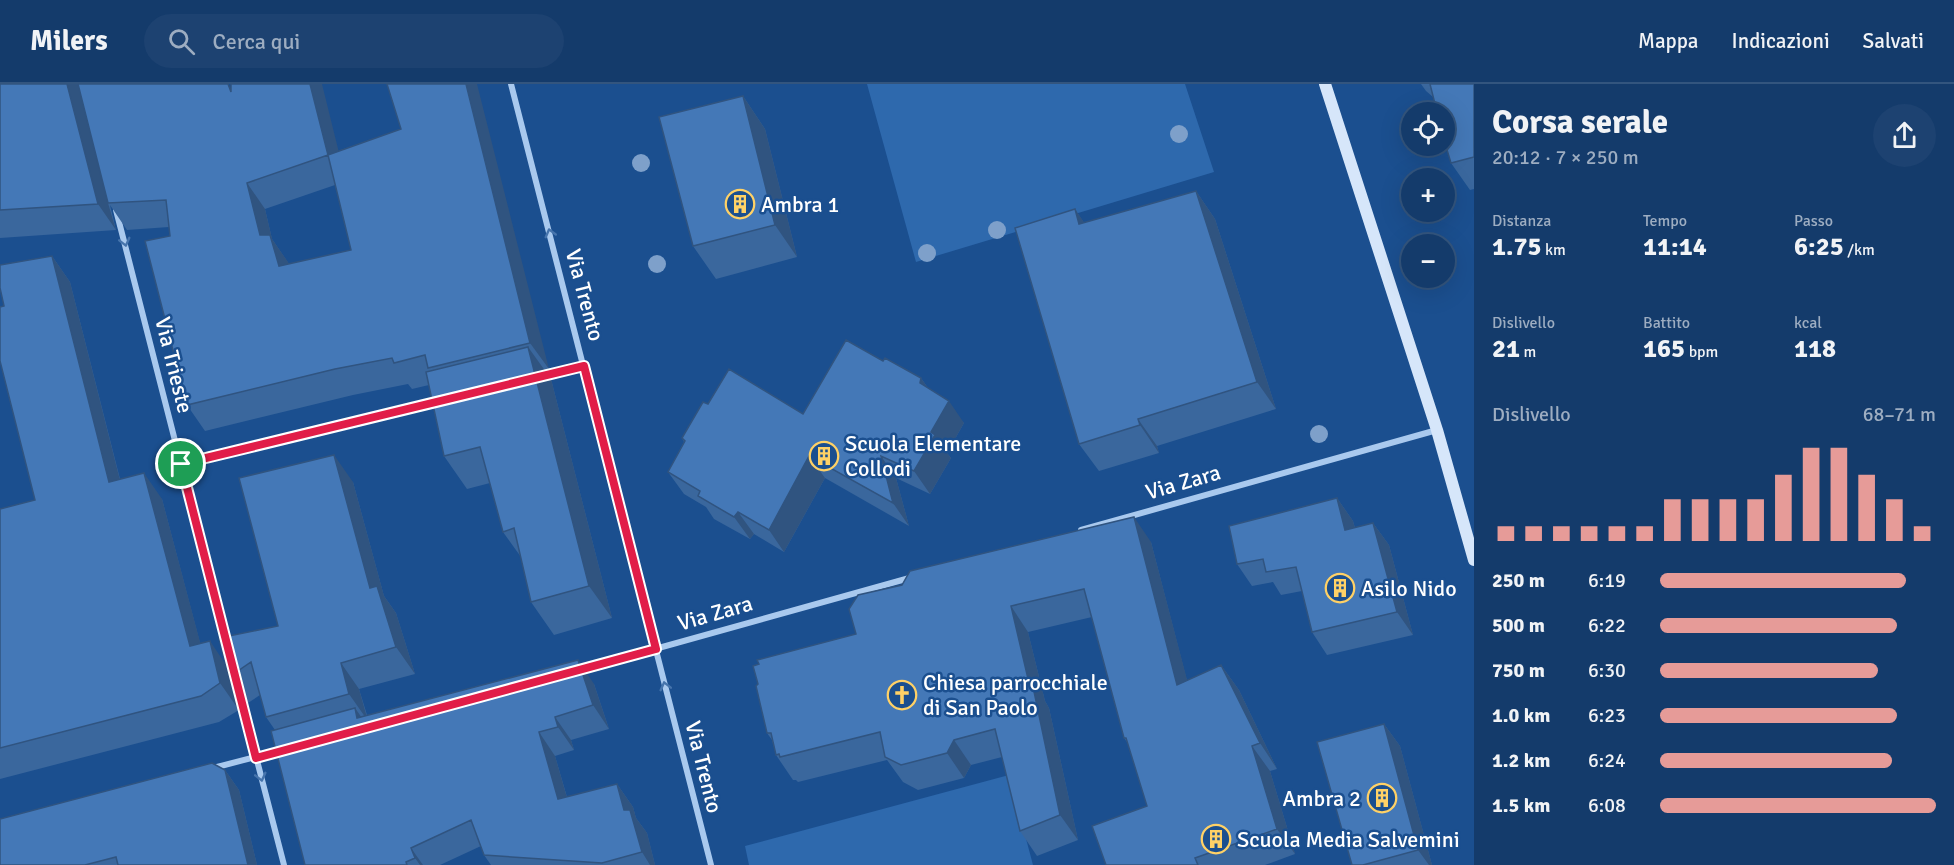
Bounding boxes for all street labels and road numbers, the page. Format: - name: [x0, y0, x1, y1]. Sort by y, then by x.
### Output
- street label: Via Trento: [560, 246, 610, 344]
- street label: Via Trieste: [149, 314, 199, 416]
- street label: Via Zara: [1142, 458, 1224, 506]
- street label: Via Zara: [674, 589, 756, 637]
- street label: Via Trento: [680, 718, 728, 816]

